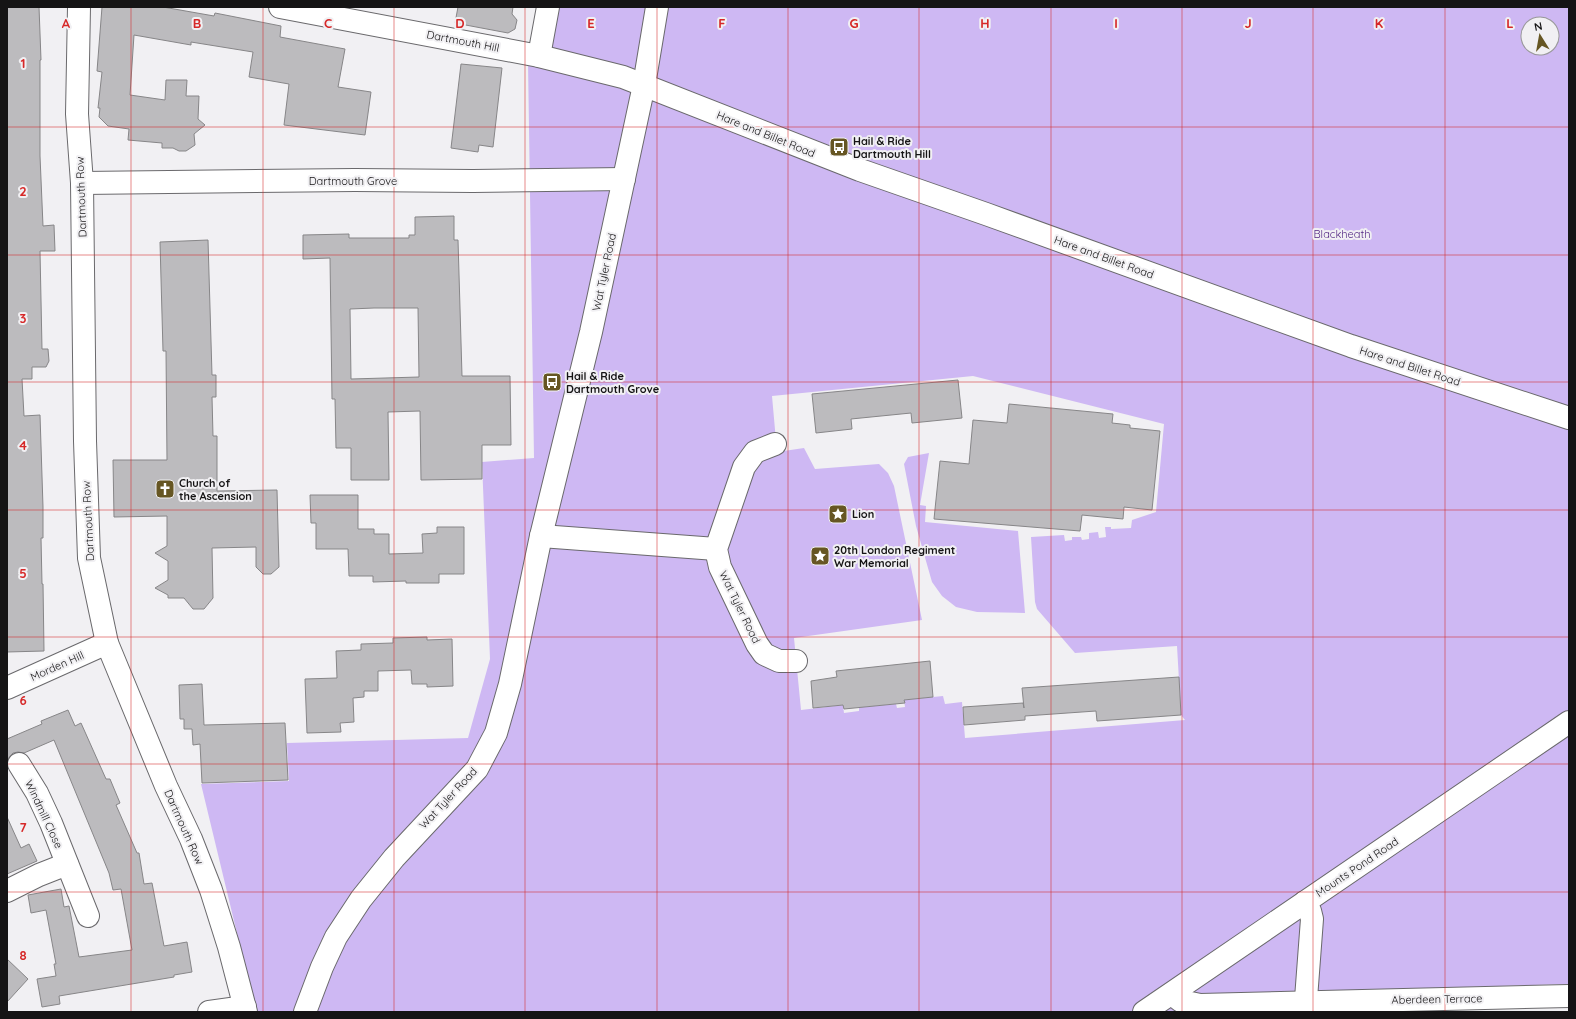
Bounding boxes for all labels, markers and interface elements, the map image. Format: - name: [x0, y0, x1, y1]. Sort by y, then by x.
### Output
- text: A: [62, 15, 71, 31]
- text: B: [193, 15, 201, 31]
- text: C: [324, 15, 332, 31]
- text: D: [455, 15, 465, 31]
- text: E: [587, 15, 595, 31]
- text: F: [718, 15, 726, 31]
- text: G: [849, 15, 859, 31]
- text: H: [980, 15, 990, 31]
- text: I: [1114, 15, 1118, 31]
- text: J: [1244, 15, 1252, 31]
- text: K: [1375, 15, 1384, 31]
- text: L: [1506, 15, 1514, 31]
- north arrow: [1520, 16, 1560, 56]
- text: N: [1533, 19, 1543, 34]
- street label: Dartmouth Hill: [425, 27, 501, 55]
- text: 1: [20, 55, 26, 71]
- street label: Hare and Billet Road: [715, 108, 817, 160]
- place label: Hail & Ride Dartmouth Hill: [853, 134, 931, 161]
- bus stop icon: Hail & Ride Dartmouth Hill: [828, 136, 850, 158]
- street label: Dartmouth Row: [73, 156, 89, 238]
- street label: Dartmouth Grove: [309, 174, 397, 188]
- text: 2: [19, 183, 27, 199]
- park label: Blackheath: [1313, 227, 1371, 241]
- street label: Wat Tyler Road: [589, 232, 619, 312]
- street label: Hare and Billet Road: [1052, 232, 1156, 282]
- text: 3: [20, 310, 27, 326]
- street label: Hare and Billet Road: [1358, 343, 1462, 389]
- place label: Hail & Ride Dartmouth Grove: [566, 369, 660, 396]
- bus stop icon: Hail & Ride Dartmouth Grove: [541, 371, 563, 393]
- text: 4: [19, 437, 27, 453]
- place label: Church of the Ascension: [179, 476, 252, 503]
- church icon: Church of the Ascension: [154, 478, 176, 500]
- street label: Dartmouth Row: [79, 480, 97, 562]
- place icon: Lion: [827, 503, 849, 525]
- place label: Lion: [852, 507, 874, 521]
- place label: 20th London Regiment War Memorial: [834, 543, 955, 570]
- place icon: 20th London Regiment War Memorial: [809, 545, 831, 567]
- text: 5: [19, 565, 27, 581]
- street label: Wat Tyler Road: [716, 568, 764, 646]
- street label: Morden Hill: [28, 648, 86, 684]
- text: 6: [19, 692, 27, 708]
- street label: Wat Tyler Road: [416, 764, 480, 832]
- street label: Windmill Close: [22, 777, 66, 851]
- street label: Dartmouth Row: [161, 787, 207, 867]
- text: 7: [19, 819, 27, 835]
- street label: Mounts Pond Road: [1313, 834, 1401, 900]
- text: 8: [19, 947, 27, 963]
- street label: Aberdeen Terrace: [1391, 991, 1483, 1007]

